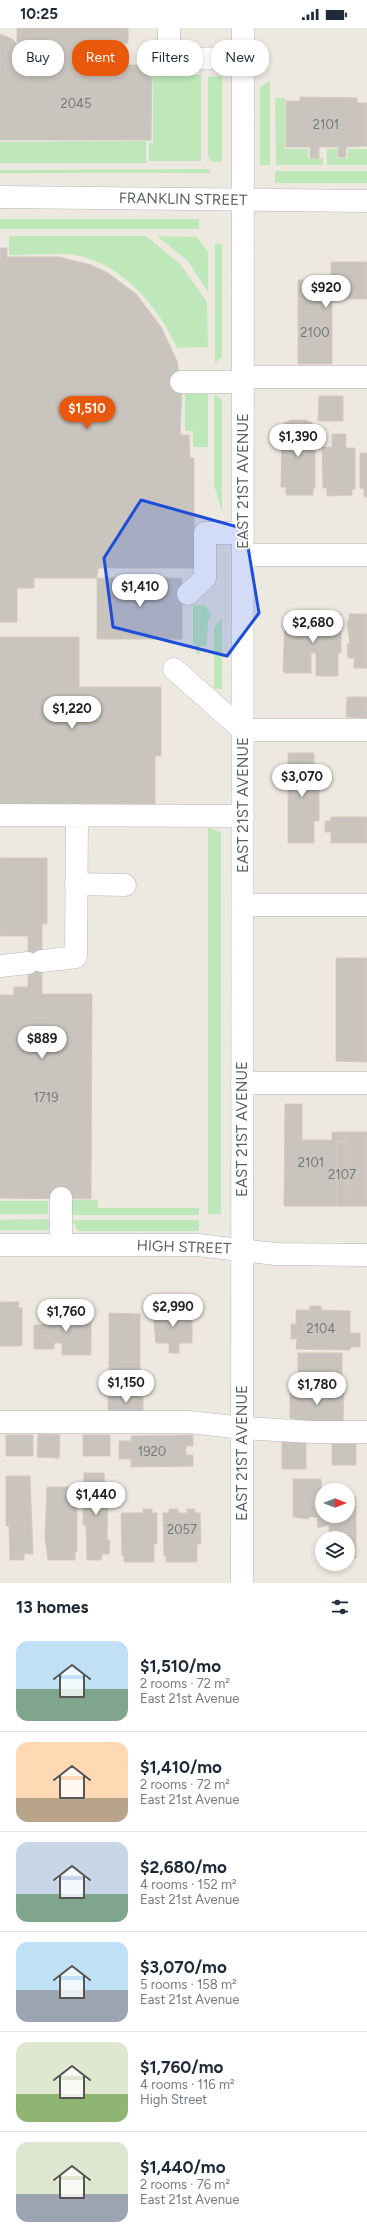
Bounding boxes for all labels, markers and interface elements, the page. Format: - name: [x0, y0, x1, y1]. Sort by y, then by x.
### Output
- text: 10:25: [20, 5, 58, 23]
- chip: Buy: [12, 40, 64, 76]
- chip: Rent: [72, 40, 129, 76]
- chip: Filters: [137, 40, 203, 76]
- chip: New: [211, 40, 269, 76]
- house number: 2045: [60, 96, 92, 111]
- house number: 2101: [313, 117, 339, 132]
- street label: FRANKLIN STREET: [119, 189, 248, 209]
- pin: $920: [302, 275, 350, 309]
- text: $920: [311, 280, 341, 295]
- house number: 2100: [300, 325, 330, 340]
- pin: $1,510: [54, 396, 120, 430]
- text: $1,510: [68, 401, 106, 416]
- street label: EAST 21ST AVENUE: [234, 413, 252, 549]
- pin: $1,390: [265, 424, 331, 458]
- text: $1,390: [278, 429, 318, 444]
- pin: $1,410: [107, 574, 173, 608]
- text: $1,410: [121, 579, 159, 594]
- pin: $2,680: [280, 610, 346, 644]
- text: $2,680: [292, 615, 334, 630]
- pin: $1,220: [39, 696, 105, 730]
- text: $1,220: [52, 701, 92, 716]
- street label: EAST 21ST AVENUE: [234, 737, 252, 873]
- pin: $3,070: [269, 764, 335, 798]
- text: $3,070: [281, 769, 323, 784]
- pin: $889: [18, 1026, 66, 1060]
- text: $889: [27, 1031, 57, 1046]
- street label: EAST 21ST AVENUE: [233, 1061, 251, 1197]
- house number: 1719: [33, 1090, 59, 1105]
- house number: 2101: [298, 1155, 324, 1170]
- house number: 2107: [328, 1167, 356, 1182]
- street label: HIGH STREET: [136, 1236, 232, 1258]
- pin: $2,990: [140, 1294, 206, 1328]
- pin: $1,760: [33, 1299, 99, 1333]
- text: $2,990: [152, 1299, 194, 1314]
- text: $1,760: [46, 1304, 86, 1319]
- house number: 2104: [306, 1321, 336, 1336]
- pin: $1,150: [93, 1370, 159, 1404]
- pin: $1,780: [284, 1372, 350, 1406]
- text: $1,150: [107, 1375, 145, 1390]
- text: $1,780: [297, 1377, 337, 1392]
- street label: EAST 21ST AVENUE: [233, 1385, 251, 1521]
- house number: 1920: [138, 1444, 166, 1459]
- pin: $1,440: [63, 1482, 129, 1516]
- north arrow: [315, 1483, 355, 1523]
- map controls: [315, 1483, 355, 1571]
- text: $1,440: [76, 1487, 116, 1502]
- house number: 2057: [167, 1522, 197, 1537]
- button: layers: [315, 1531, 355, 1571]
- icon: filters: [329, 1596, 351, 1618]
- text: 13 homes: [16, 1597, 88, 1617]
- text: $1,510/mo: [140, 1656, 221, 1676]
- icon: home: [48, 1657, 96, 1705]
- text: 2 rooms · 72 m²: [140, 1676, 230, 1691]
- text: East 21st Avenue: [140, 1691, 239, 1706]
- text: $1,410/mo: [140, 1757, 222, 1777]
- icon: home: [48, 1758, 96, 1806]
- text: 2 rooms · 72 m²: [140, 1777, 230, 1792]
- text: East 21st Avenue: [140, 1792, 239, 1807]
- text: $2,680/mo: [140, 1857, 227, 1877]
- icon: home: [48, 1858, 96, 1906]
- text: 4 rooms · 152 m²: [140, 1877, 237, 1892]
- text: East 21st Avenue: [140, 1892, 239, 1907]
- text: $3,070/mo: [140, 1957, 227, 1977]
- icon: home: [48, 1958, 96, 2006]
- text: 5 rooms · 158 m²: [140, 1977, 237, 1992]
- text: East 21st Avenue: [140, 1992, 239, 2007]
- text: $1,760/mo: [140, 2057, 223, 2077]
- icon: home: [48, 2058, 96, 2106]
- text: 4 rooms · 116 m²: [140, 2077, 235, 2092]
- text: High Street: [140, 2092, 207, 2107]
- text: $1,440/mo: [140, 2157, 226, 2177]
- icon: home: [48, 2158, 96, 2206]
- text: 2 rooms · 76 m²: [140, 2177, 230, 2192]
- text: East 21st Avenue: [140, 2192, 239, 2207]

